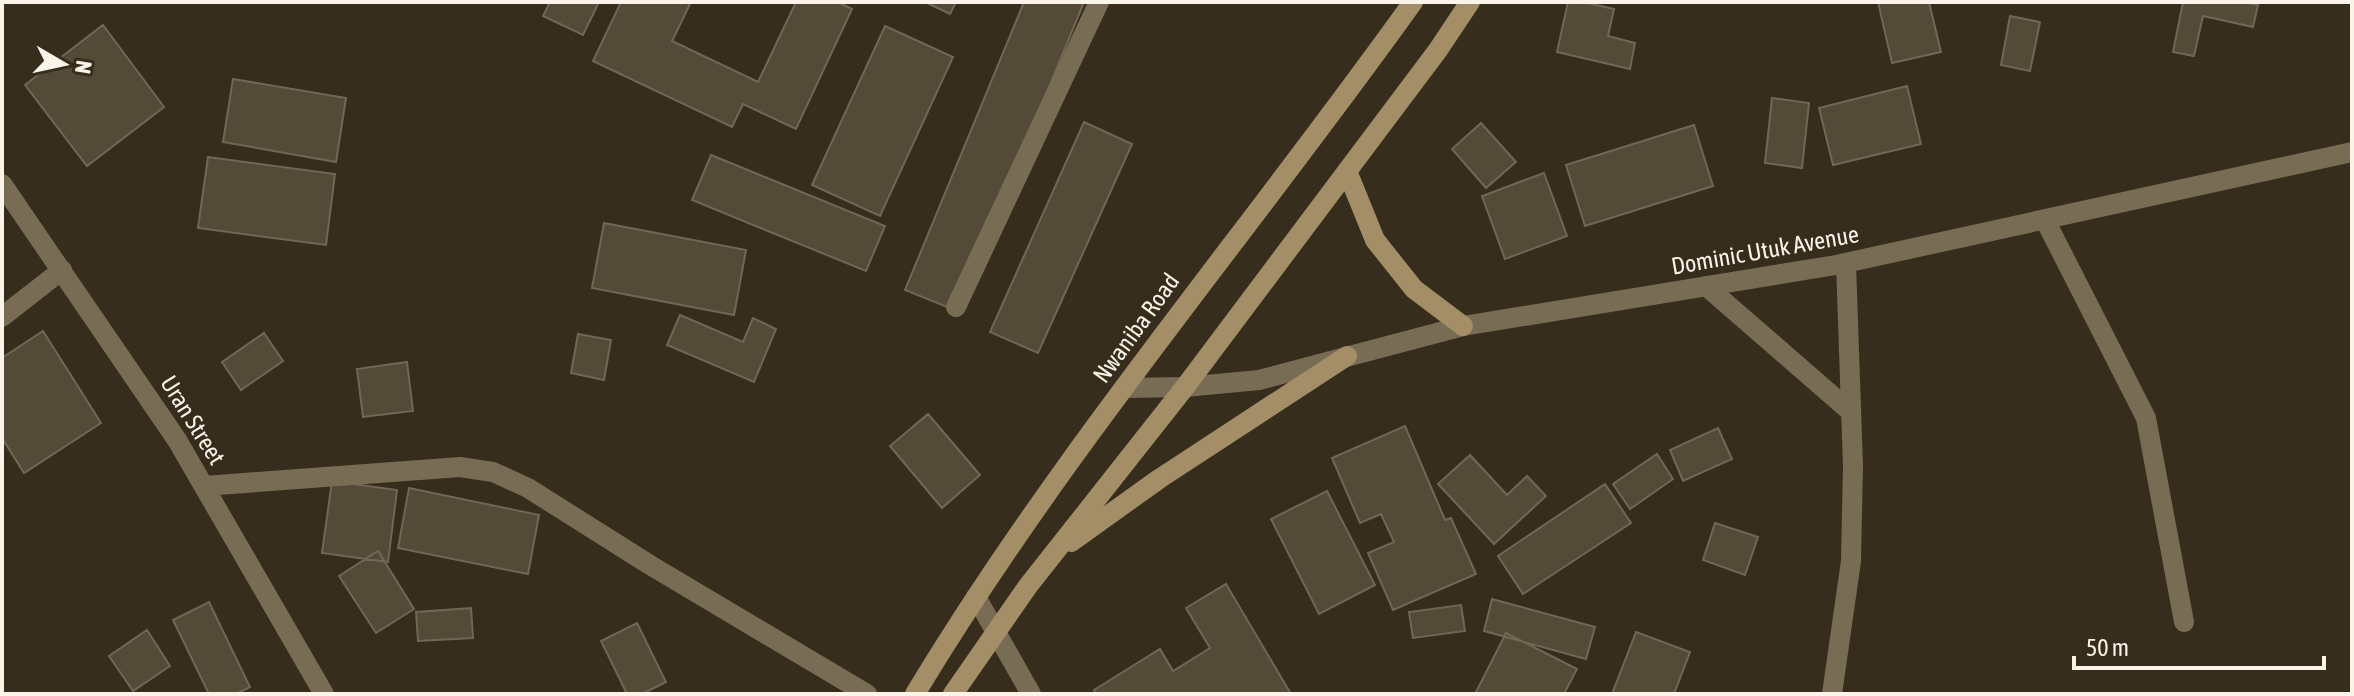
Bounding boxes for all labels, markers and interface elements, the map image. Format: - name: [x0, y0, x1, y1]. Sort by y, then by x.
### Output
- north arrow: [24, 24, 104, 104]
- text: N: [70, 59, 98, 76]
- street label: Dominic Utuk Avenue: [1669, 220, 1861, 280]
- street label: Nwaniba Road: [1087, 268, 1185, 388]
- street label: Uran Street: [155, 371, 231, 469]
- scale bar: [2074, 620, 2324, 670]
- text: 50 m: [2086, 634, 2129, 661]

